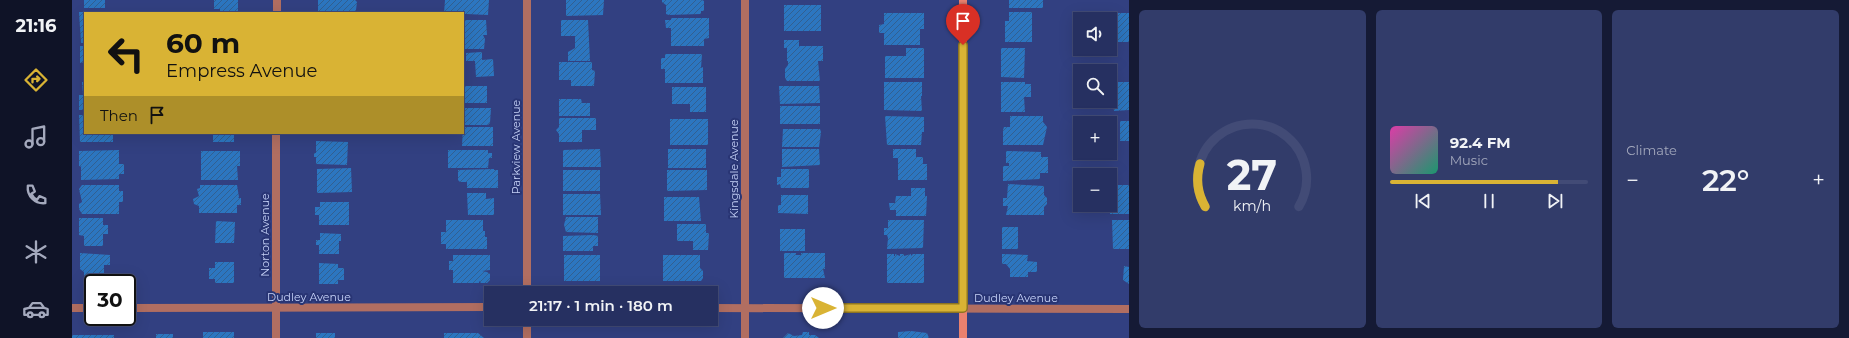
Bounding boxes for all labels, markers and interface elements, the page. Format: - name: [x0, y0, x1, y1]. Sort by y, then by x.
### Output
- pin: [946, 4, 980, 45]
- icon: arrive: [952, 10, 974, 32]
- map controls: [1073, 12, 1117, 212]
- button: sound: [1073, 12, 1117, 56]
- text: 21:16: [16, 15, 56, 37]
- text: 60 m: [166, 26, 240, 60]
- icon: left: [100, 28, 152, 80]
- text: Empress Avenue: [166, 60, 317, 82]
- button: search: [1073, 64, 1117, 108]
- icon: directions: [22, 66, 50, 94]
- street label: Parkview Avenue: [509, 99, 523, 194]
- icon: arrive: [146, 104, 168, 126]
- text: Then: [100, 106, 138, 125]
- button: +: [1073, 116, 1117, 160]
- street label: Kingsdale Avenue: [727, 119, 741, 219]
- icon: music: [22, 123, 50, 151]
- text: 92.4 FM: [1450, 133, 1511, 152]
- text: Climate: [1626, 142, 1677, 158]
- text: 27: [1227, 150, 1278, 200]
- text: Music: [1450, 152, 1488, 168]
- text: 22°: [1702, 162, 1749, 199]
- text: −: [1626, 167, 1639, 194]
- text: +: [1812, 167, 1825, 194]
- button: −: [1073, 168, 1117, 212]
- icon: phone: [22, 181, 50, 209]
- icon: previous: [1412, 190, 1434, 212]
- icon: pause: [1478, 190, 1500, 212]
- icon: next: [1544, 190, 1566, 212]
- street label: Norton Avenue: [258, 193, 272, 277]
- text: km/h: [1233, 197, 1271, 215]
- icon: climate: [22, 238, 50, 266]
- speed limit sign: 30: [84, 274, 136, 326]
- position arrow: [802, 287, 844, 329]
- street label: Dudley Avenue: [267, 290, 351, 304]
- street label: Dudley Avenue: [974, 291, 1058, 305]
- icon: car: [22, 295, 50, 323]
- text: 21:17 · 1 min · 180 m: [529, 296, 673, 315]

